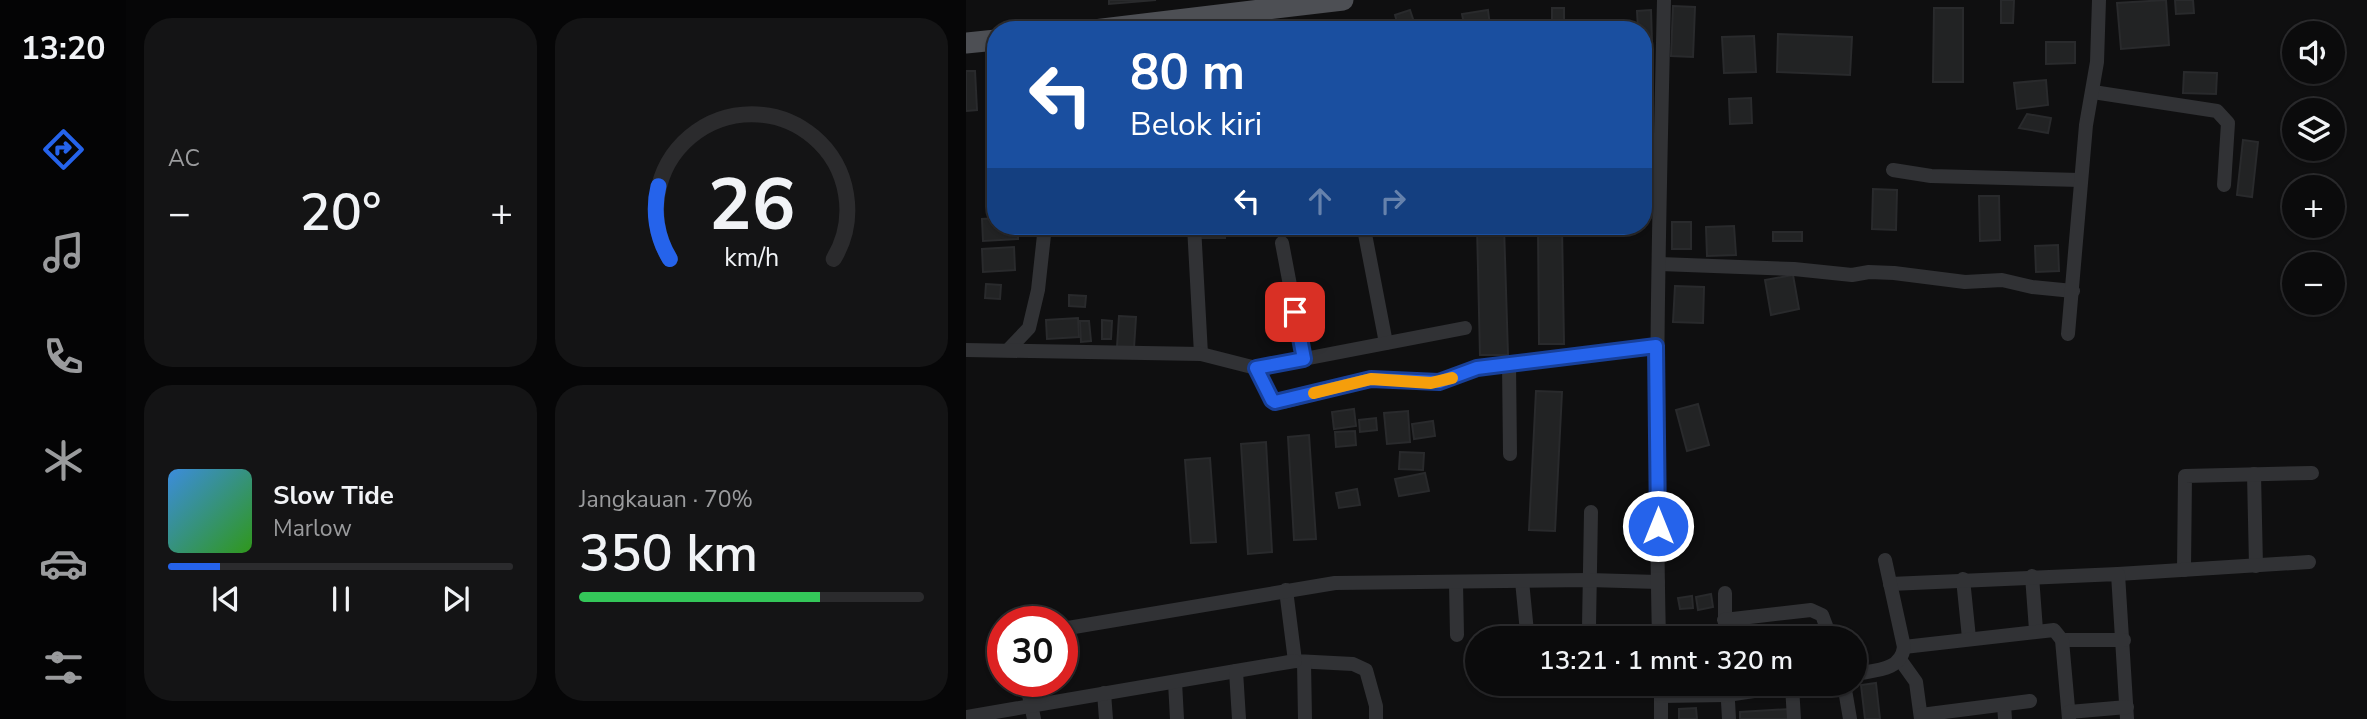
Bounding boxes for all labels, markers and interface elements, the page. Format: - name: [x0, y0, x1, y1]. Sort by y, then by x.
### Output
- map controls: [2282, 21, 2345, 315]
- button: sound: [2282, 21, 2345, 84]
- text: 13:20: [21, 27, 105, 70]
- text: 80 m: [1130, 39, 1245, 106]
- icon: left: [1015, 49, 1106, 140]
- button: layers: [2282, 98, 2345, 161]
- text: Belok kiri: [1130, 103, 1262, 146]
- icon: directions: [39, 125, 88, 174]
- text: AC: [168, 143, 200, 174]
- text: 26: [708, 155, 795, 255]
- button: +: [2282, 175, 2345, 238]
- text: 20°: [300, 177, 381, 248]
- icon: left: [1228, 182, 1266, 220]
- icon: ahead: [1301, 182, 1339, 220]
- icon: right: [1374, 182, 1412, 220]
- text: −: [168, 188, 191, 239]
- text: +: [490, 188, 513, 239]
- icon: music: [39, 228, 88, 277]
- text: km/h: [724, 240, 779, 274]
- button: −: [2282, 252, 2345, 315]
- pin: [1265, 282, 1325, 342]
- icon: arrive: [1276, 293, 1314, 331]
- icon: phone: [39, 332, 88, 381]
- icon: climate: [39, 436, 88, 485]
- text: Slow Tide: [273, 478, 394, 513]
- text: Jangkauan · 70%: [579, 484, 753, 515]
- position arrow: [1621, 489, 1695, 563]
- text: Marlow: [273, 513, 352, 544]
- text: 350 km: [579, 518, 758, 589]
- icon: car: [39, 539, 88, 588]
- icon: previous: [207, 580, 245, 618]
- icon: pause: [322, 580, 360, 618]
- icon: next: [437, 580, 475, 618]
- speed limit sign: 30: [987, 606, 1078, 697]
- icon: filters: [39, 643, 88, 692]
- text: 13:21 · 1 mnt · 320 m: [1539, 643, 1793, 678]

